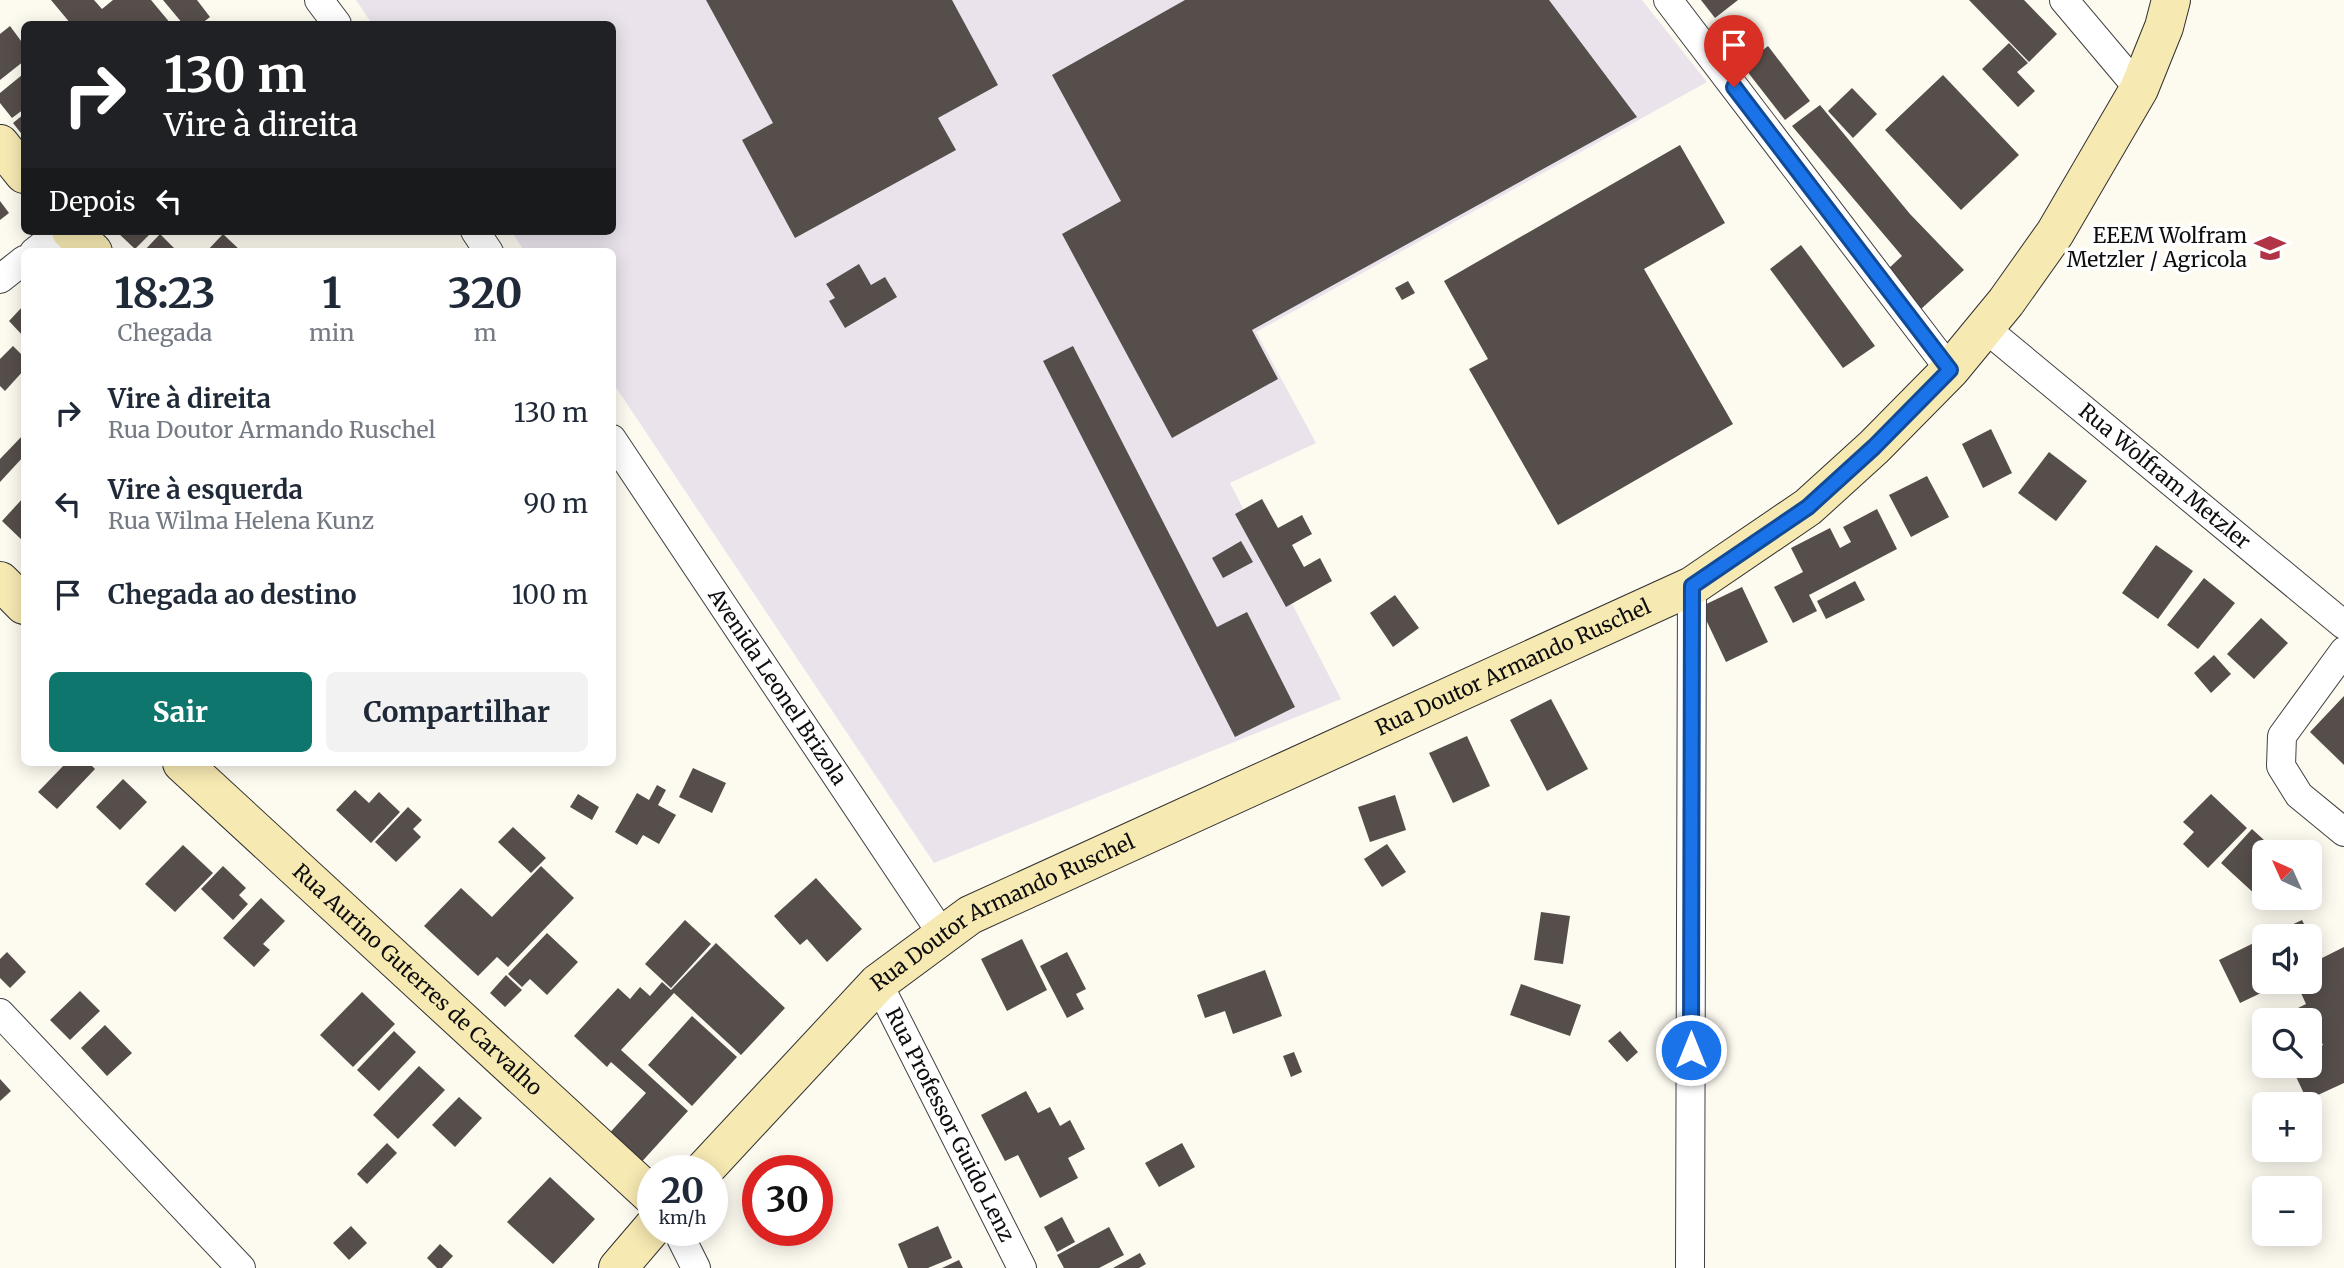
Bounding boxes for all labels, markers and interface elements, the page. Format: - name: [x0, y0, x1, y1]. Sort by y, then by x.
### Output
- pin: [1704, 15, 1764, 87]
- icon: arrive: [1715, 26, 1753, 64]
- text: 130 m: [164, 44, 307, 105]
- icon: right: [49, 49, 140, 140]
- text: Vire à direita: [164, 105, 358, 145]
- icon: left: [150, 182, 188, 220]
- text: Depois: [49, 185, 136, 218]
- place label: EEEM Wolfram Metzler / Agricola: [2067, 222, 2247, 273]
- school or university icon: EEEM Wolfram Metzler / Agricola: [2253, 231, 2287, 265]
- text: 18:23: [114, 267, 216, 319]
- text: 1: [322, 267, 341, 319]
- text: 320: [448, 267, 523, 319]
- text: Chegada: [117, 318, 212, 347]
- text: min: [309, 318, 354, 347]
- text: m: [474, 318, 497, 347]
- text: Vire à direita: [108, 382, 271, 415]
- icon: right: [49, 394, 87, 432]
- text: 130 m: [514, 396, 588, 429]
- street label: Rua Wolfram Metzler: [2073, 397, 2256, 555]
- text: Rua Doutor Armando Ruschel: [108, 415, 436, 444]
- text: Vire à esquerda: [108, 473, 303, 506]
- icon: left: [49, 485, 87, 523]
- text: 90 m: [524, 487, 588, 520]
- text: Rua Wilma Helena Kunz: [108, 506, 374, 535]
- icon: arrive: [49, 576, 87, 614]
- text: Chegada ao destino: [108, 578, 357, 611]
- text: 100 m: [512, 578, 588, 611]
- street label: Avenida Leonel Brizola: [702, 582, 853, 790]
- street label: Rua Doutor Armando Ruschel: [1371, 593, 1655, 741]
- button: Sair: [49, 672, 312, 752]
- button: Compartilhar: [326, 672, 588, 752]
- street label: Rua Doutor Armando Ruschel: [865, 828, 1139, 997]
- north arrow: [2252, 840, 2322, 910]
- map controls: [2252, 840, 2322, 1246]
- street label: Rua Aurino Guterres de Carvalho: [287, 858, 548, 1101]
- button: sound: [2252, 924, 2322, 994]
- street label: Rua Professor Guido Lenz: [880, 1003, 1021, 1246]
- button: search: [2252, 1008, 2322, 1078]
- position arrow: [1654, 1013, 1728, 1087]
- button: +: [2252, 1092, 2322, 1162]
- speed limit sign: 30: [742, 1155, 833, 1246]
- text: 20: [661, 1169, 704, 1213]
- button: −: [2252, 1176, 2322, 1246]
- text: km/h: [659, 1206, 706, 1229]

